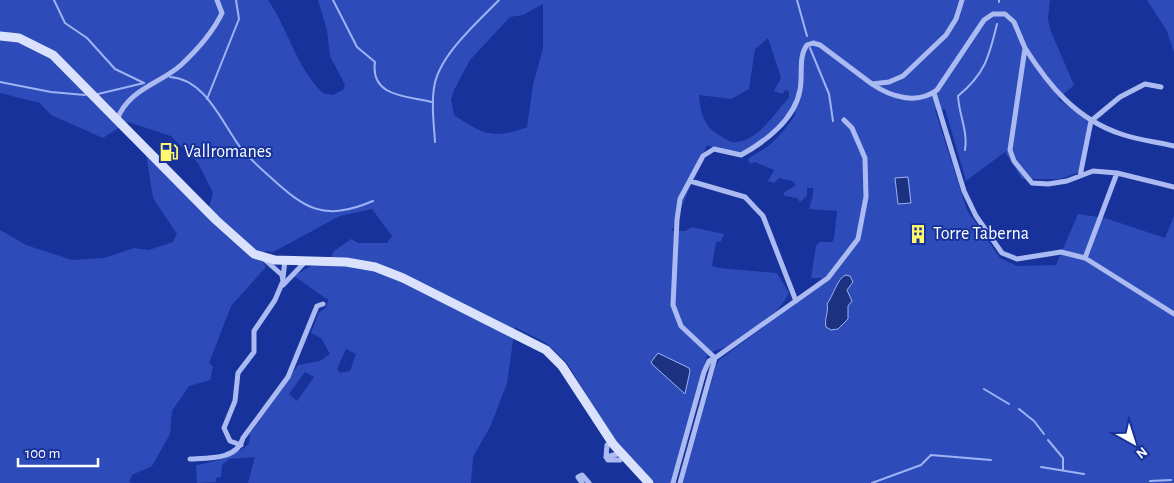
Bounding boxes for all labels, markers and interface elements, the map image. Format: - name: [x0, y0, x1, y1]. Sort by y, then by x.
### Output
- fuel station icon: Vallromanes: [158, 141, 180, 163]
- place label: Vallromanes: [184, 143, 272, 161]
- building icon: Torre Taberna: [907, 223, 929, 245]
- place label: Torre Taberna: [933, 225, 1029, 243]
- north arrow: [1109, 418, 1159, 468]
- scale bar: [18, 436, 98, 468]
- text: N: [1133, 444, 1150, 461]
- text: 100 m: [25, 446, 60, 461]

